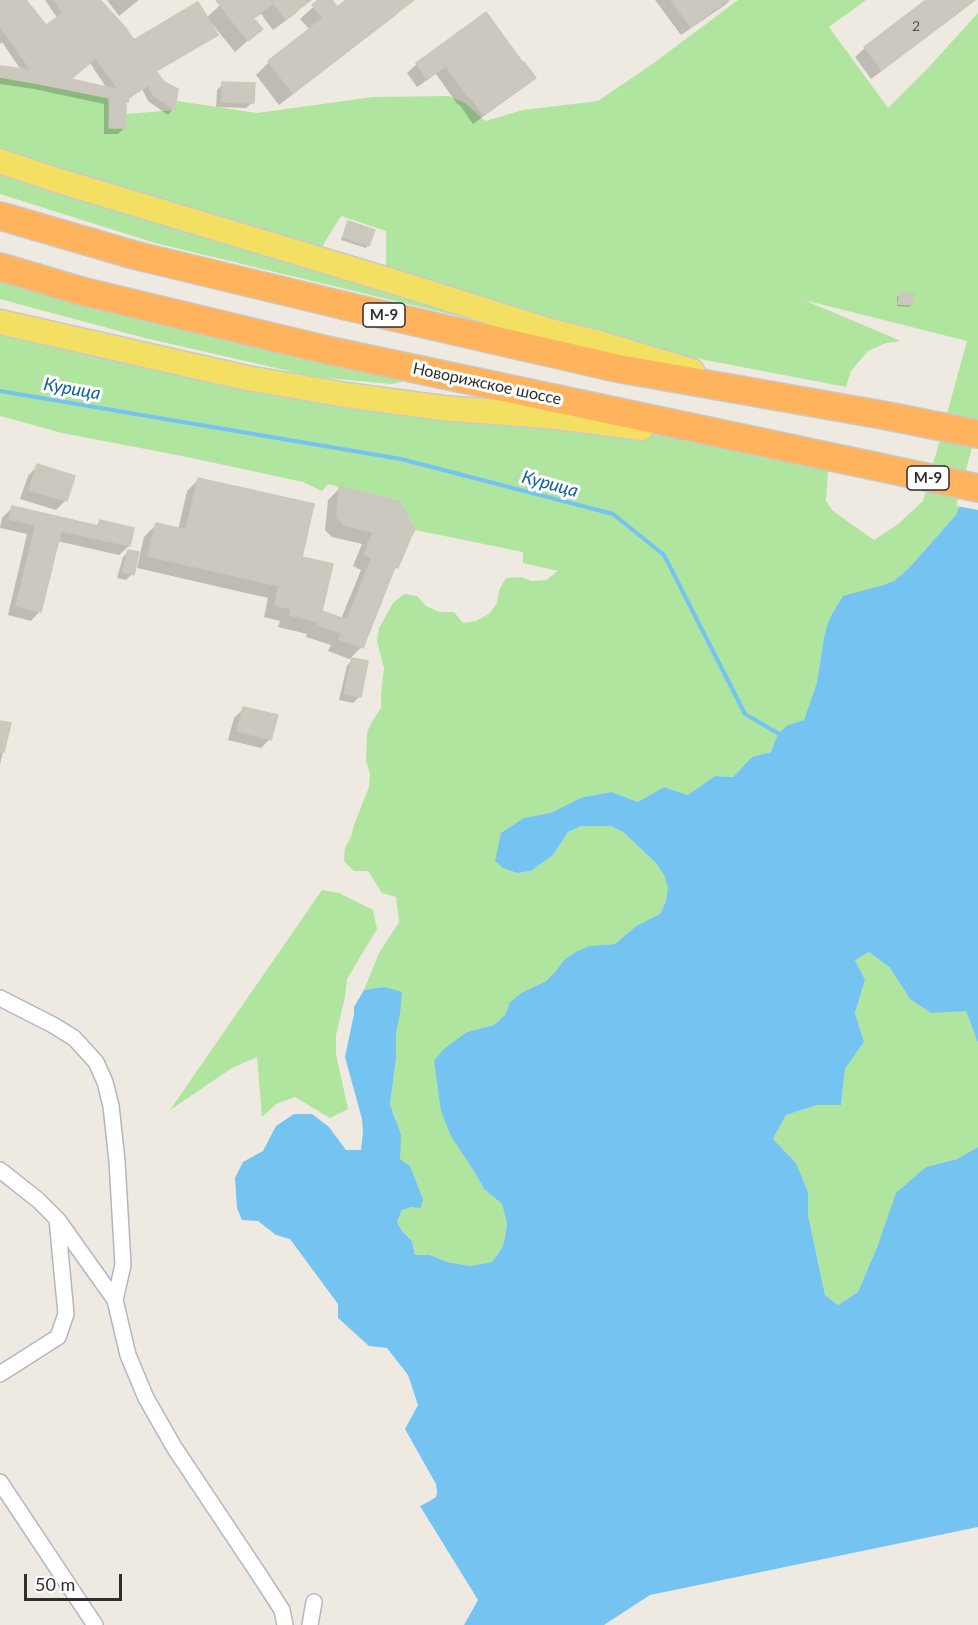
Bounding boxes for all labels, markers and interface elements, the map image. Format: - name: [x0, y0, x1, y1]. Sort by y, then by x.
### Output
- house number: 2: [912, 18, 920, 34]
- road number: М-9: [363, 303, 405, 327]
- street label: Новорижское шоссе: [411, 359, 563, 409]
- water label: Курица: [42, 373, 102, 405]
- water label: Курица: [519, 466, 581, 502]
- road number: М-9: [907, 466, 949, 490]
- scale bar: [27, 1562, 124, 1600]
- text: 50 m: [35, 1573, 75, 1595]

